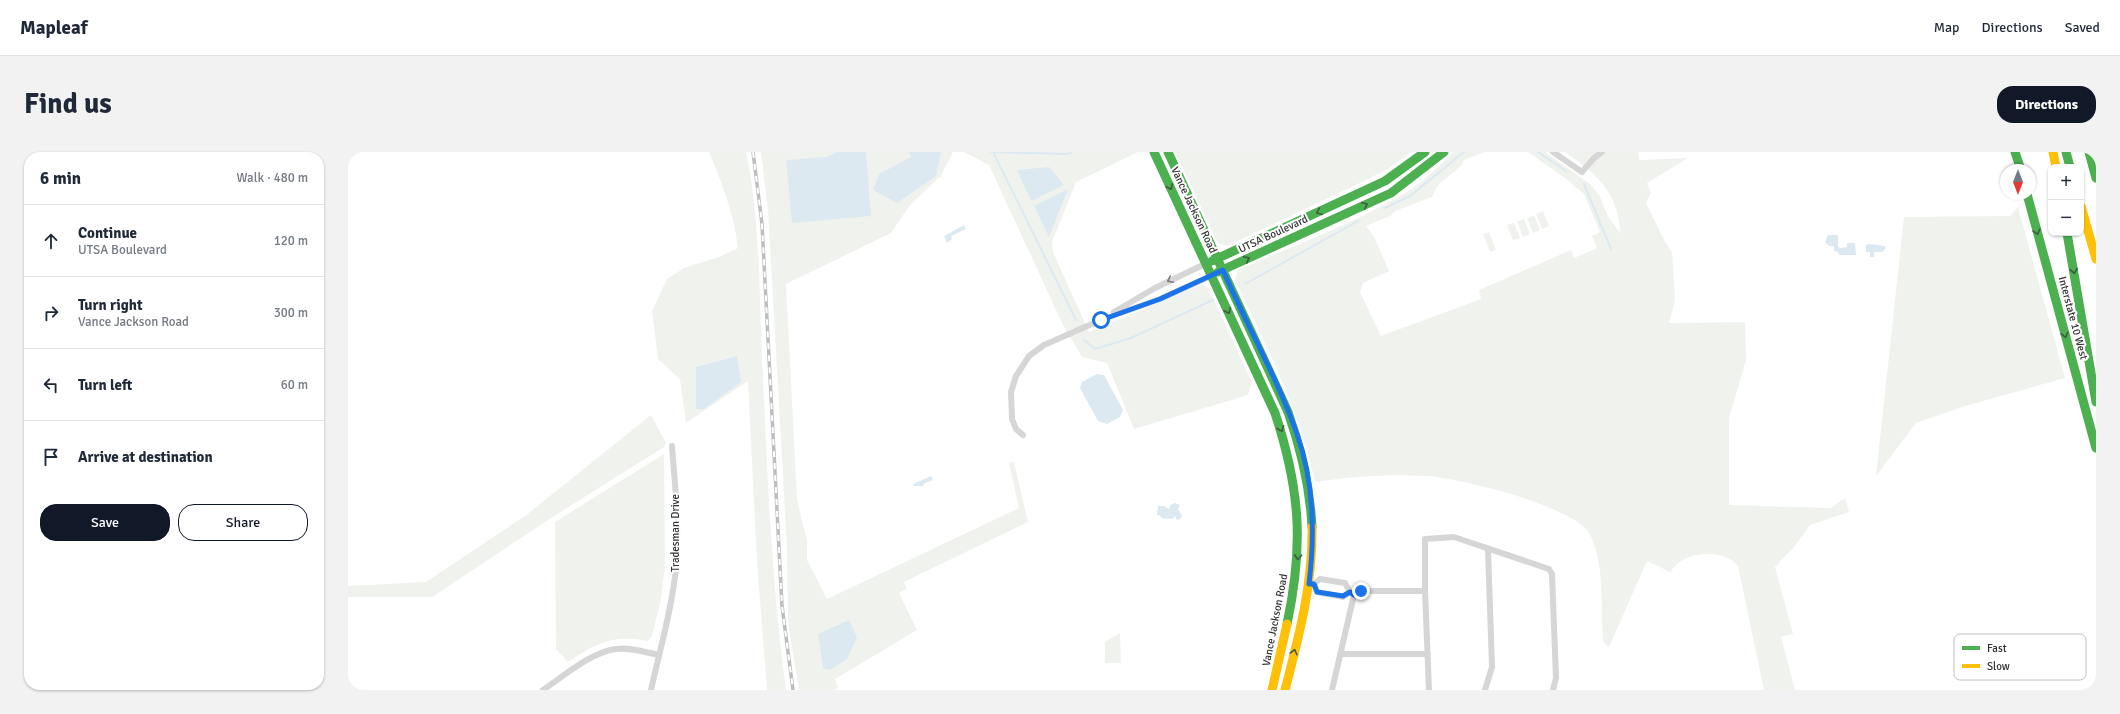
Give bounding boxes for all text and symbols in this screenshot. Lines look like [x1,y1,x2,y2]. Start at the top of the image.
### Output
text: Mapleaf [20,16,88,40]
text: Map [1934,19,1960,36]
text: Directions [1982,19,2043,36]
text: Saved [2065,19,2100,36]
button: Directions [1997,86,2096,123]
text: Find us [24,87,112,121]
north arrow [2000,164,2036,200]
map controls [2048,164,2084,236]
button: + [2048,164,2084,200]
street label: Vance Jackson Road [1168,165,1220,255]
text: 6 min [40,168,81,189]
text: Walk · 480 m [237,170,308,186]
one-way arrow [1165,183,1173,191]
button: − [2048,200,2084,236]
one-way arrow [1360,202,1368,210]
one-way arrow [1315,207,1323,215]
street label: UTSA Boulevard [1236,212,1310,256]
text: Continue [78,224,137,242]
one-way arrow [2032,228,2041,235]
icon: ahead [40,230,62,252]
text: 120 m [274,233,308,249]
text: UTSA Boulevard [78,242,167,258]
one-way arrow [1242,256,1250,264]
one-way arrow [2069,268,2078,275]
street label: Interstate 10 West [2056,275,2090,361]
one-way arrow [1167,276,1174,283]
text: Turn right [78,296,143,314]
icon: right [40,302,62,324]
text: 300 m [274,305,308,321]
one-way arrow [1223,307,1231,314]
route start [1092,311,1110,329]
text: Vance Jackson Road [78,314,189,330]
one-way arrow [2061,332,2069,339]
icon: left [40,374,62,396]
text: Turn left [78,376,132,394]
text: 60 m [281,377,308,393]
one-way arrow [1277,426,1285,433]
icon: arrive [40,446,62,468]
text: Arrive at destination [78,448,213,466]
street label: Tradesman Drive [669,494,682,572]
button: Save [40,504,170,541]
button: Share [178,504,308,541]
one-way arrow [1294,554,1302,560]
street label: Vance Jackson Road [1260,573,1290,667]
route end [1352,582,1370,600]
legend [1954,634,2086,680]
text: Fast [1987,642,2007,655]
one-way arrow [1290,649,1298,655]
text: Slow [1987,660,2010,673]

